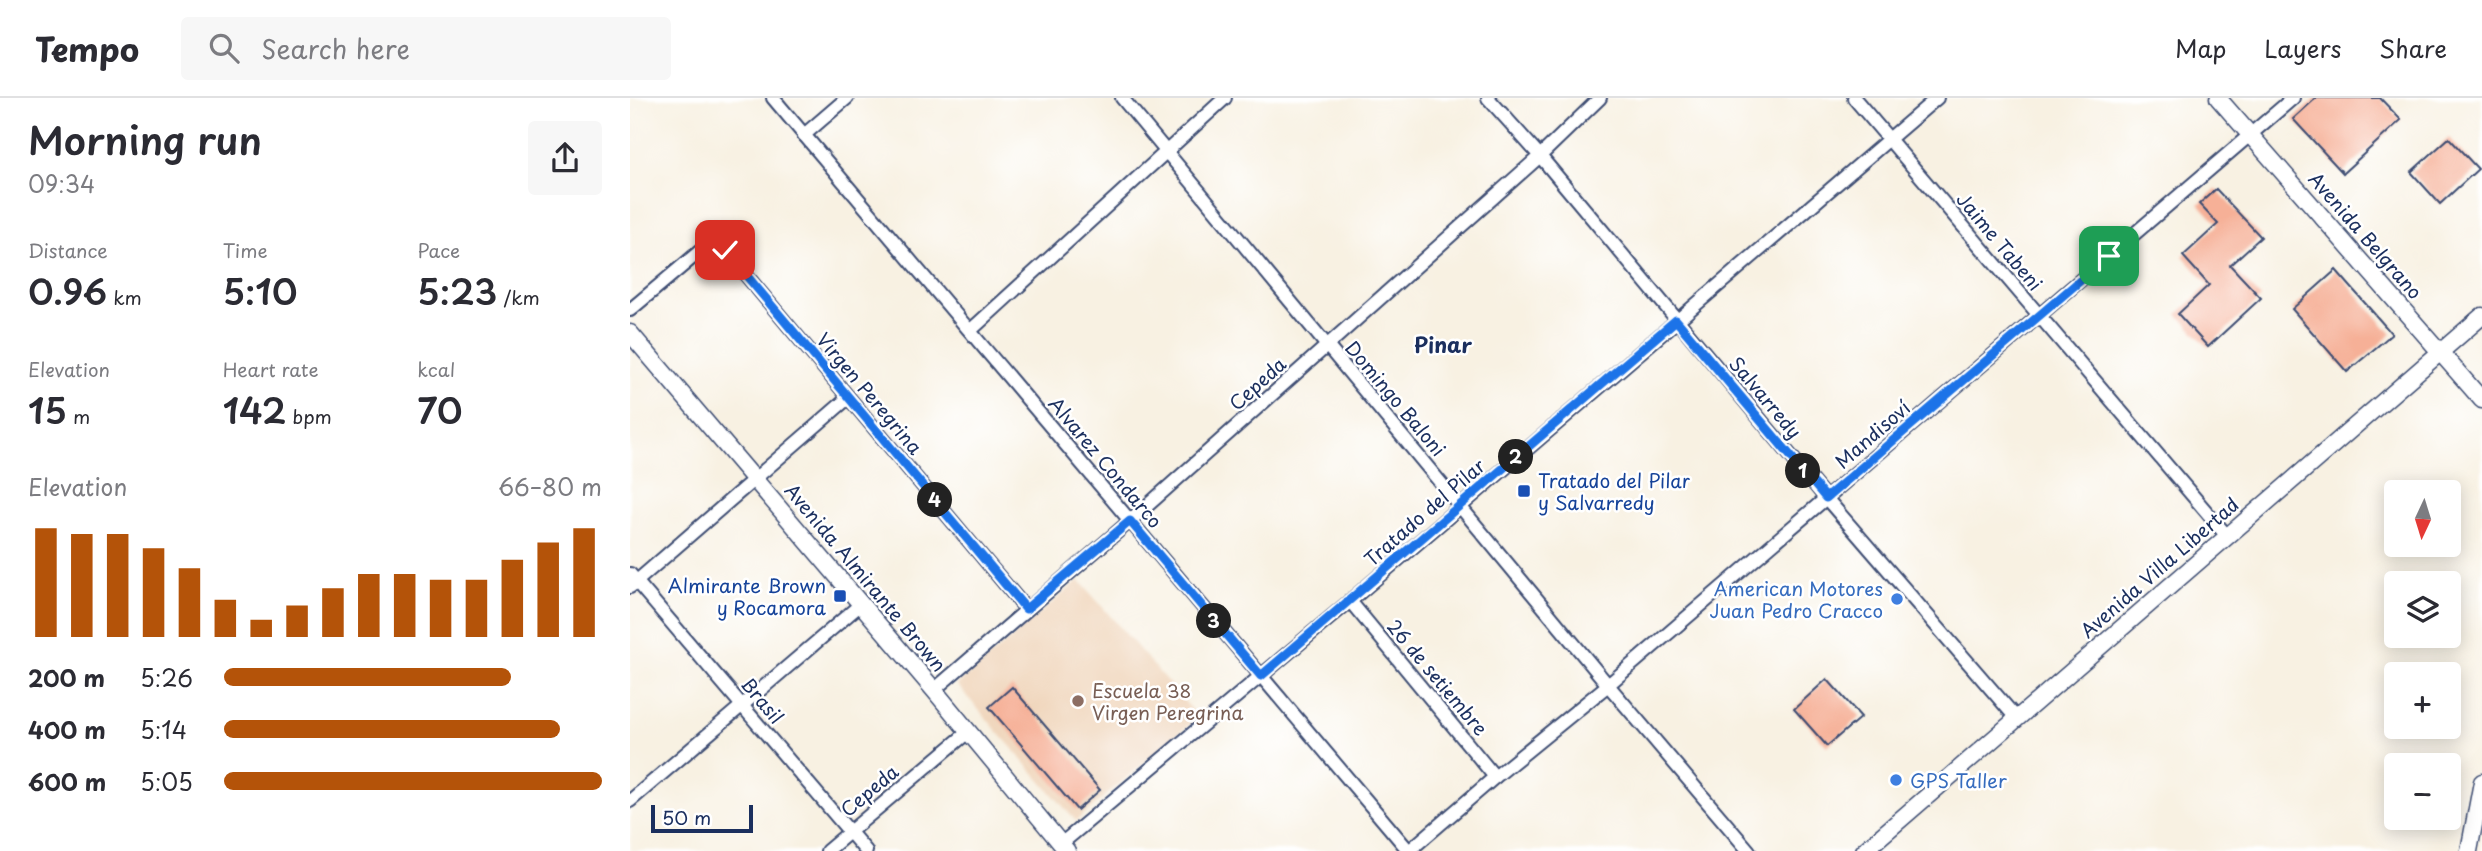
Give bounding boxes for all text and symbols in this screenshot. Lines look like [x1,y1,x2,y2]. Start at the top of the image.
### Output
search box [181,17,671,80]
text: Tempo [35,23,139,73]
icon: search [205,29,243,67]
text: Search here [261,29,410,68]
text: Map [2175,30,2226,66]
text: Layers [2264,30,2341,66]
text: Share [2379,30,2447,66]
text: Morning run [28,111,262,168]
button: share [528,121,602,195]
street label: Avenida Belgrano [2303,165,2429,305]
text: 09:34 [28,166,95,201]
street label: Jaime Tabeni [1950,186,2050,296]
pin [695,220,755,280]
pin [2079,226,2139,286]
icon: check [706,231,744,269]
text: Distance [28,236,108,264]
text: Time [223,236,268,264]
text: Pace [417,236,460,264]
icon: arrive [2090,237,2128,275]
text: 0.96 [28,264,107,317]
text: 5:10 [223,264,298,317]
text: 5:23 [417,264,497,317]
text: km [107,283,142,311]
text: /km [497,283,540,311]
street label: Virgen Peregrina [811,326,929,460]
district label: Pinar [1414,328,1472,360]
street label: Domingo Baloni [1339,334,1453,462]
street label: Cepeda [1222,350,1292,416]
street label: Salvarredy [1723,350,1809,444]
text: Elevation [28,355,110,383]
text: Heart rate [223,355,319,383]
text: kcal [417,355,455,383]
text: 15 [28,383,67,436]
text: 142 [223,383,286,436]
text: 70 [417,383,463,436]
street label: Alvarez Condarco [1043,390,1169,534]
street label: Mandisoví [1828,393,1916,475]
text: m [67,402,90,430]
text: bpm [286,402,332,430]
pin: 2 [1498,440,1533,474]
text: 2 [1509,442,1522,470]
street label: Tratado del Pilar [1358,451,1491,572]
pin: 1 [1786,454,1820,488]
text: 1 [1798,456,1807,484]
place label: Tratado del Pilar y Salvarredy [1538,466,1691,516]
text: Elevation [28,469,127,504]
text: 66–80 m [498,469,602,504]
street label: Avenida Almirante Brown [779,477,953,677]
north arrow [2384,480,2460,556]
map controls [2384,480,2461,830]
pin: 4 [918,482,952,518]
marker: Tratado del Pilar y Salvarredy [1516,483,1532,499]
text: 4 [928,485,941,513]
street label: Avenida Villa Libertad [2074,490,2244,644]
place label: Almirante Brown y Rocamora [668,571,826,621]
button: layers [2384,571,2461,648]
place label: American Motores Juan Pedro Cracco [1709,574,1883,624]
marker: Almirante Brown y Rocamora [832,588,848,604]
marker: American Motores Juan Pedro Cracco [1889,591,1905,607]
pin: 3 [1196,603,1232,638]
text: 3 [1207,606,1220,634]
street label: 26 de setiembre [1381,613,1495,741]
text: 200 m [28,660,105,695]
text: 5:26 [140,660,193,695]
button: + [2384,662,2461,739]
street label: Brasil [735,671,791,729]
place label: Escuela 38 Virgen Peregrina [1092,676,1244,726]
marker: Escuela 38 Virgen Peregrina [1070,693,1086,709]
text: 400 m [28,712,106,747]
text: 5:14 [140,712,187,747]
button: − [2384,753,2461,830]
street label: Cepeda [834,757,904,823]
text: 600 m [28,764,106,799]
text: 5:05 [140,764,193,799]
place label: GPS Taller [1910,766,2007,794]
marker: GPS Taller [1888,772,1904,788]
scale bar [651,802,752,834]
text: 50 m [662,803,711,831]

